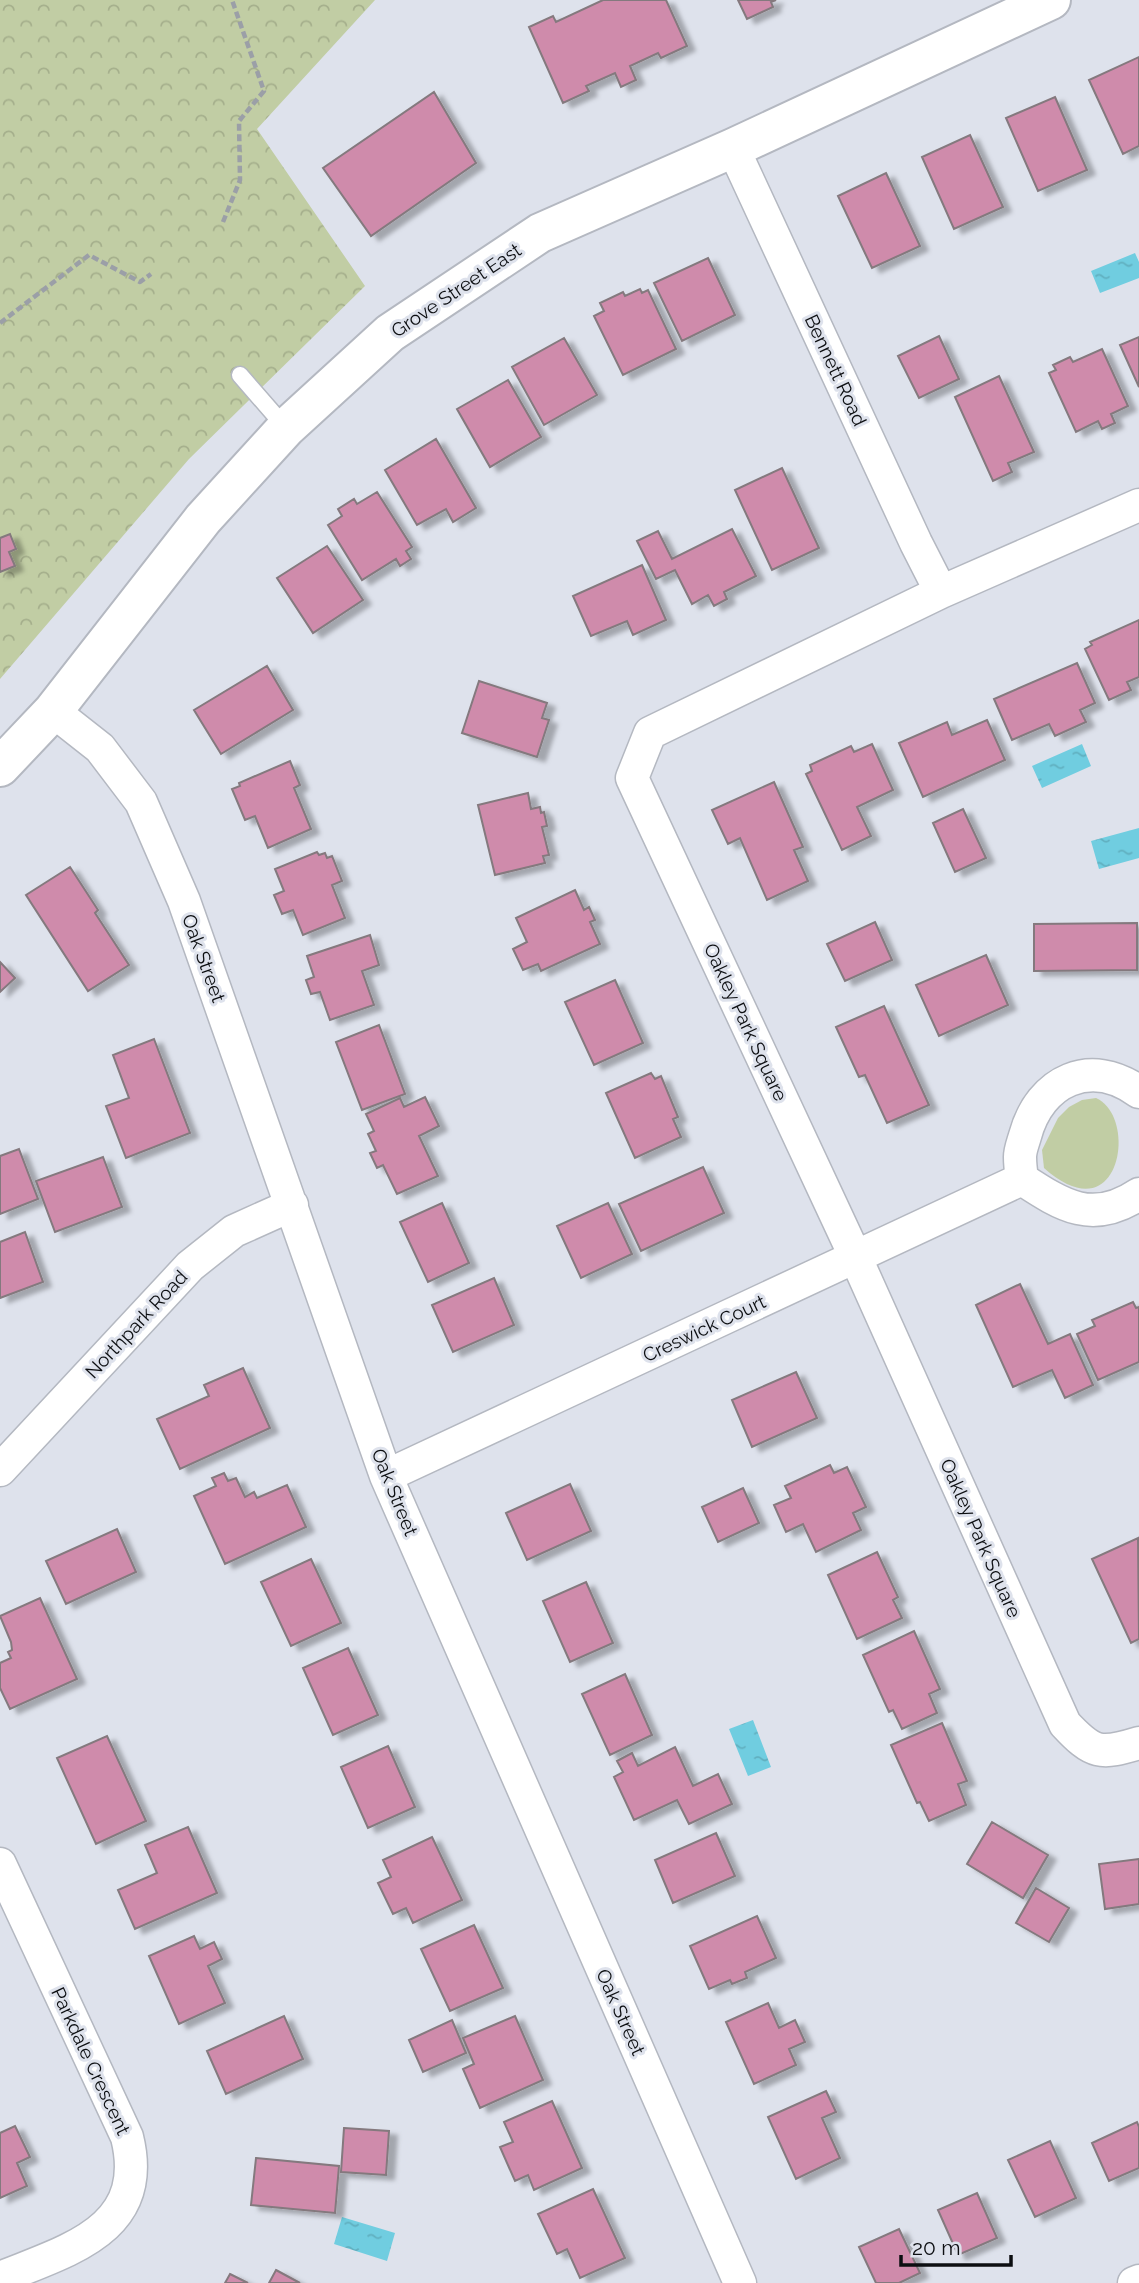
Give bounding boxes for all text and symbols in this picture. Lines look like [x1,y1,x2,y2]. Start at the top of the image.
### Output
street label: Grove Street East [387,238,526,342]
street label: Bennett Road [801,311,871,429]
street label: Oak Street [178,911,230,1006]
street label: Oakley Park Square [700,940,792,1104]
street label: Northpark Road [80,1266,192,1382]
street label: Creswick Court [639,1290,770,1366]
street label: Oak Street [368,1445,423,1539]
street label: Oakley Park Square [936,1455,1026,1621]
street label: Oak Street [592,1965,650,2059]
street label: Parkdale Crescent [47,1984,135,2139]
scale bar [901,2224,1011,2268]
text: 20 m [912,2235,960,2260]

